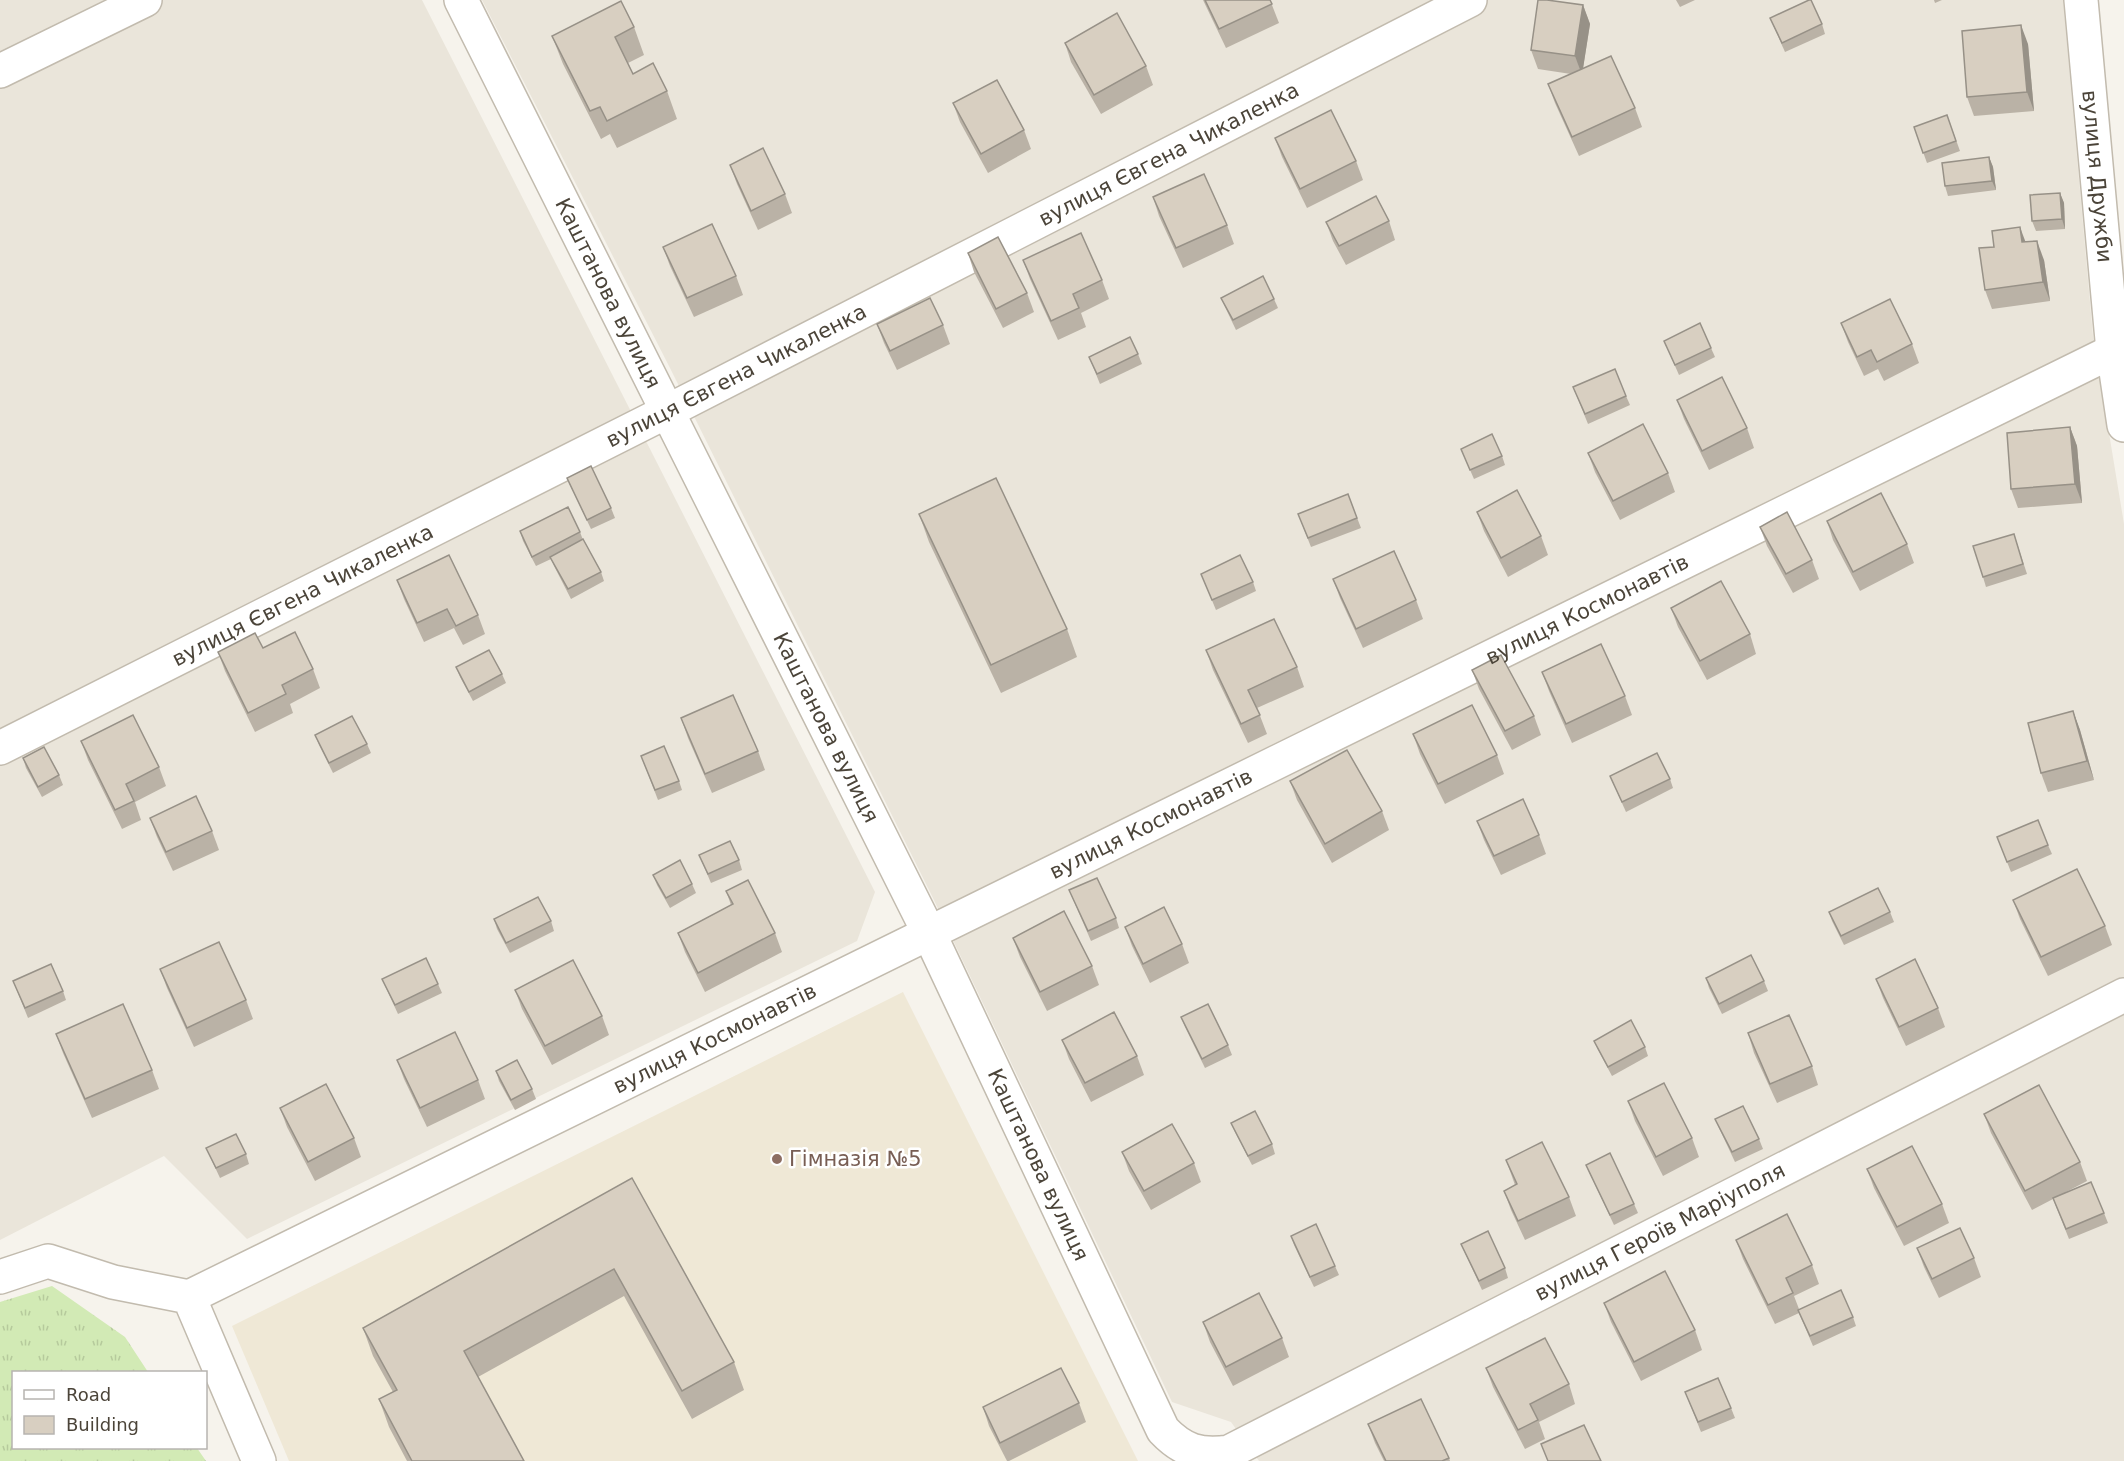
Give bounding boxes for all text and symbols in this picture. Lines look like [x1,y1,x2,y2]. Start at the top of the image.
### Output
street label: вулиця Євгена Чикаленка [1035,78,1303,231]
street label: вулиця Дружби [2077,89,2117,264]
street label: Каштанова вулиця [550,194,666,392]
street label: вулиця Євгена Чикаленка [602,299,870,452]
street label: вулиця Євгена Чикаленка [168,519,437,671]
street label: вулиця Космонавтів [1482,550,1693,670]
street label: Каштанова вулиця [768,629,884,827]
street label: вулиця Космонавтів [1046,764,1256,884]
street label: вулиця Космонавтів [609,978,820,1098]
street label: Каштанова вулиця [983,1065,1094,1265]
place label: Гімназія №5 [789,1147,922,1171]
marker: Гімназія №5 [770,1152,784,1166]
street label: вулиця Героїв Маріуполя [1531,1158,1789,1306]
legend [12,1371,207,1449]
text: Road [66,1384,111,1405]
text: Building [66,1414,139,1435]

